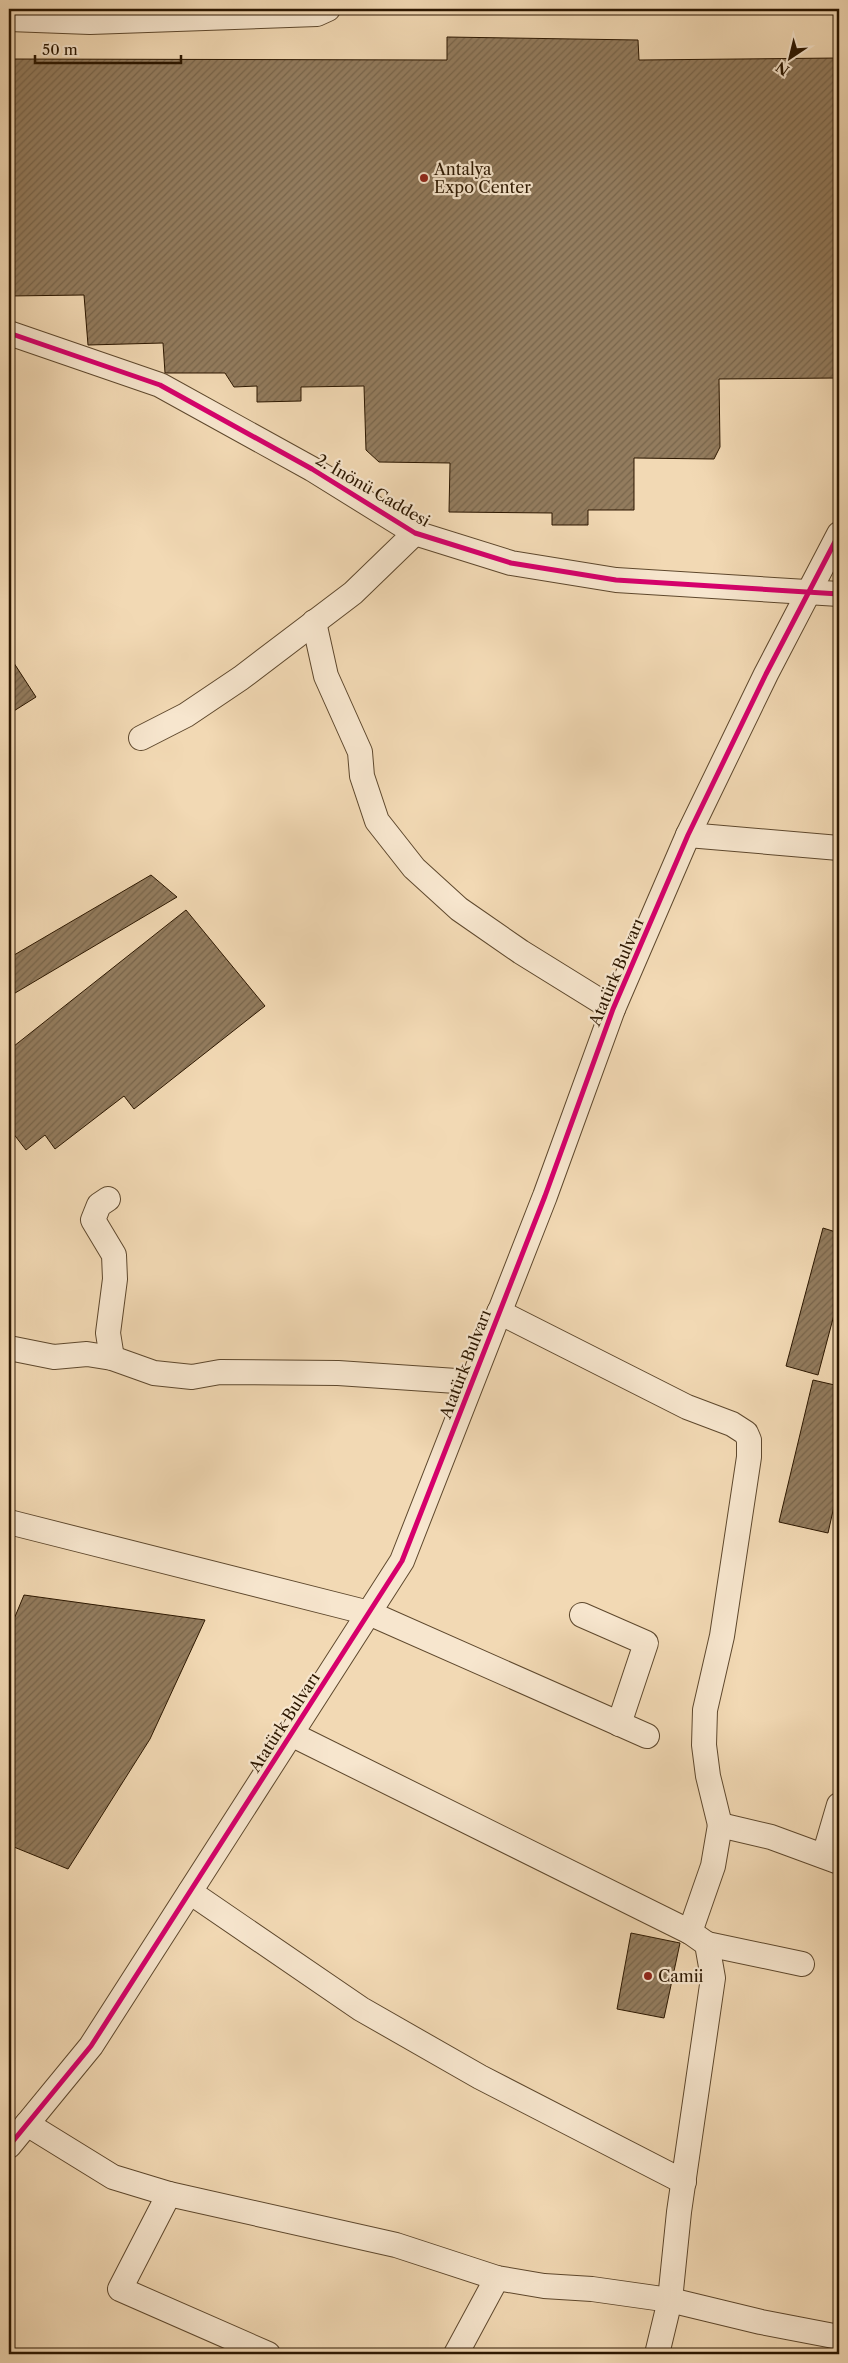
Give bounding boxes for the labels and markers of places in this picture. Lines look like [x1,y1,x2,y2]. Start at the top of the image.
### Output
place label: Antalya Expo Center [433,159,531,197]
marker: Antalya Expo Center [418,172,430,184]
place label: Camii [658,1966,704,1986]
marker: Camii [642,1970,654,1982]

